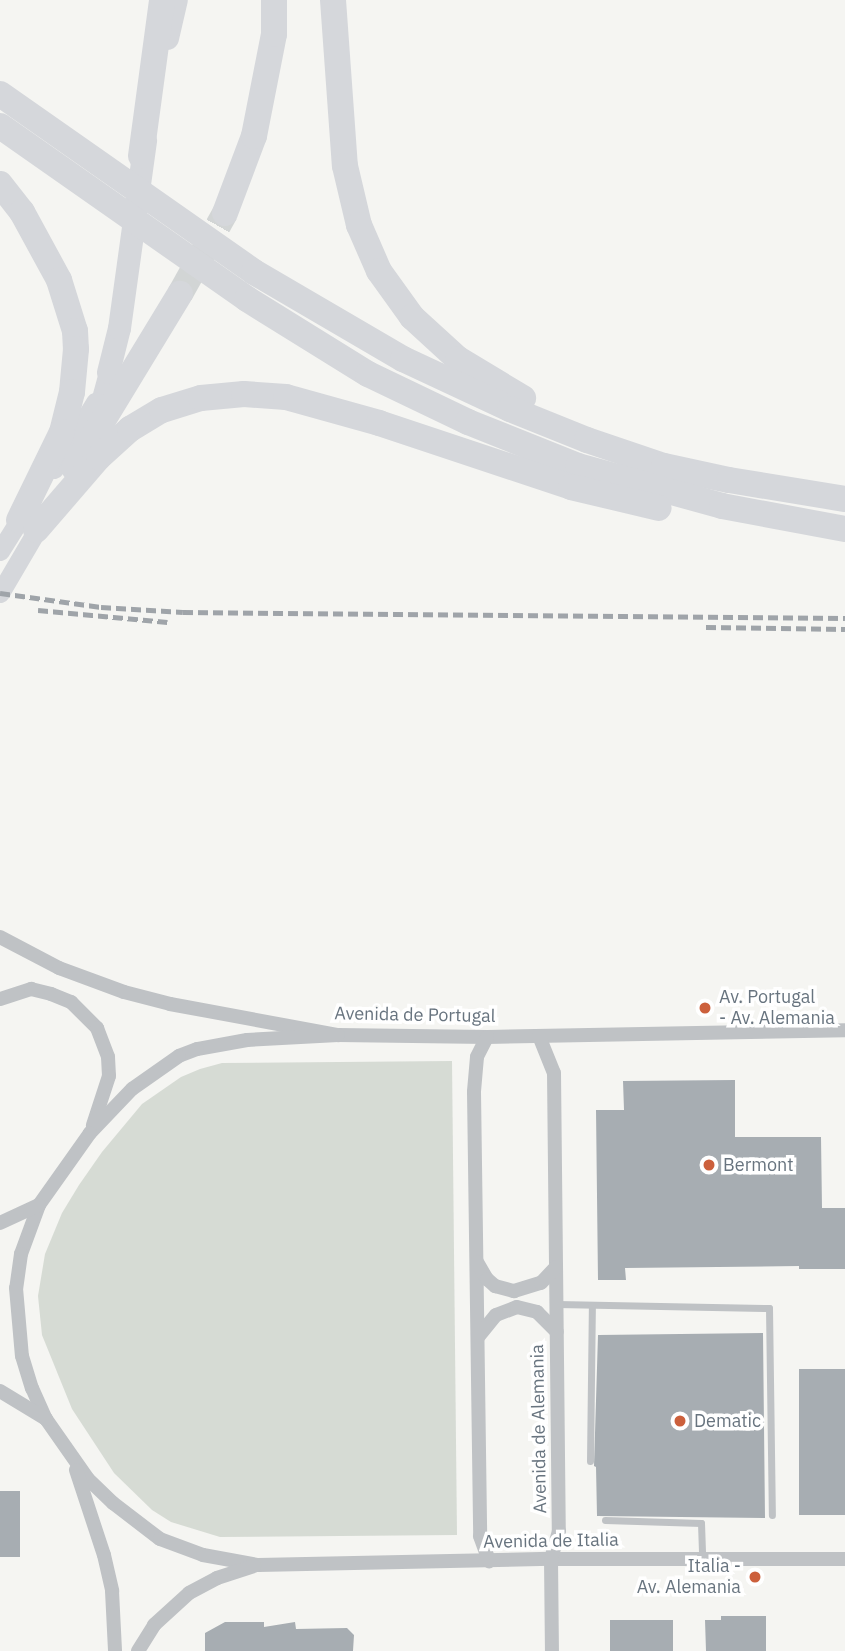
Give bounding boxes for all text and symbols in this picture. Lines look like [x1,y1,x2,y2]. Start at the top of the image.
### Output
place label: Av. Portugal - Av. Alemania [719,987,835,1030]
marker: Av. Portugal - Av. Alemania [697,1000,713,1016]
street label: Avenida de Portugal [334,1003,496,1027]
place label: Bermont [723,1154,794,1176]
marker: Bermont [701,1157,717,1173]
street label: Avenida de Alemania [527,1344,551,1514]
place label: Dematic [694,1410,761,1432]
marker: Dematic [672,1413,688,1429]
street label: Avenida de Italia [483,1529,619,1553]
place label: Italia - Av. Alemania [637,1556,741,1598]
marker: Italia - Av. Alemania [747,1569,763,1585]

